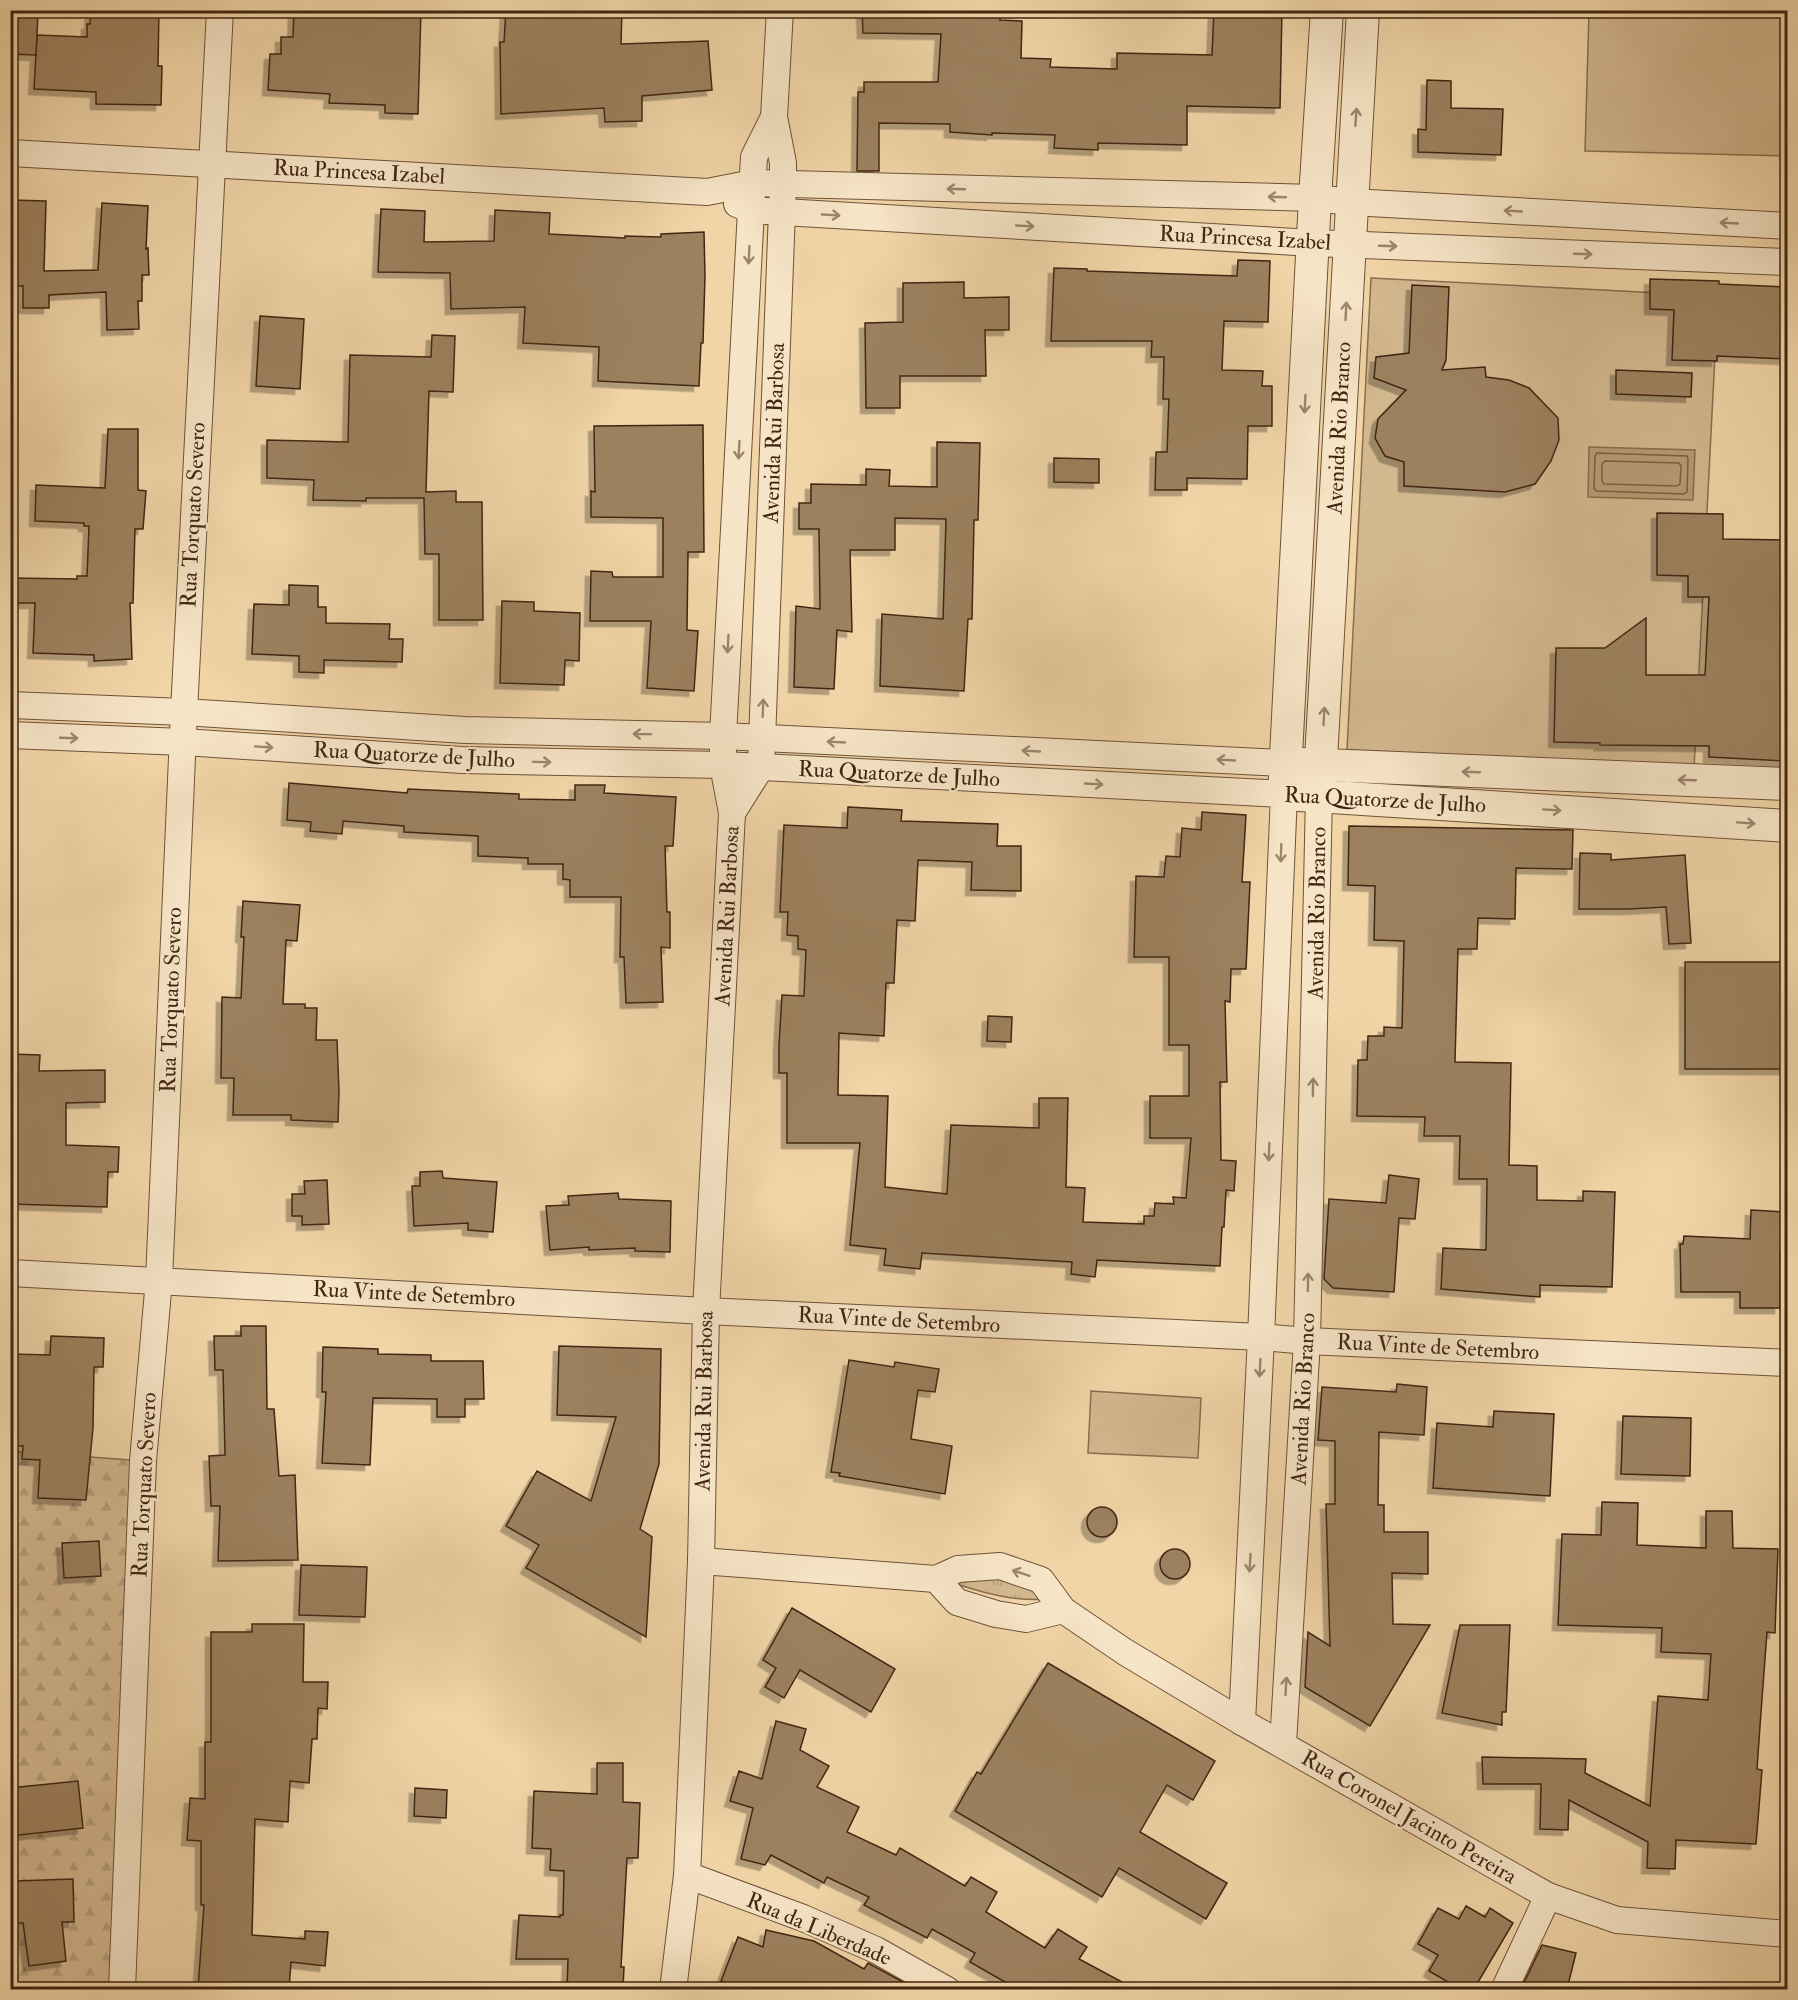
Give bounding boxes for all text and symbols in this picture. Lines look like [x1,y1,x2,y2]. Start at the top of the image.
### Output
one-way arrow [1351,107,1362,127]
street label: Rua Princesa Izabel [272,154,446,191]
one-way arrow [947,183,967,194]
one-way arrow [1267,191,1287,203]
one-way arrow [1504,205,1524,216]
one-way arrow [820,210,840,221]
one-way arrow [1720,217,1740,228]
street label: Rua Princesa Izabel [1158,220,1332,257]
one-way arrow [1015,221,1035,232]
one-way arrow [1377,240,1397,251]
one-way arrow [743,244,754,264]
one-way arrow [1572,248,1592,259]
one-way arrow [1340,302,1351,322]
street label: Avenida Rui Barbosa [757,341,791,525]
street label: Avenida Rio Branco [1320,341,1357,516]
one-way arrow [1299,394,1310,414]
street label: Rua Torquato Severo [174,422,212,608]
one-way arrow [733,439,744,459]
one-way arrow [723,634,734,654]
one-way arrow [757,699,768,719]
one-way arrow [1319,706,1330,726]
one-way arrow [632,728,652,739]
one-way arrow [58,732,78,743]
street label: Rua Quatorze de Julho [312,736,516,774]
one-way arrow [827,736,847,747]
one-way arrow [253,742,273,753]
one-way arrow [1022,745,1042,756]
one-way arrow [1216,754,1236,765]
street label: Rua Quatorze de Julho [797,755,1001,793]
one-way arrow [532,756,552,767]
one-way arrow [1462,766,1482,777]
one-way arrow [1678,775,1698,786]
one-way arrow [1083,779,1103,790]
street label: Rua Quatorze de Julho [1283,781,1487,819]
one-way arrow [1541,805,1561,816]
one-way arrow [1736,818,1756,829]
street label: Avenida Rui Barbosa [708,824,746,1008]
street label: Avenida Rio Branco [1301,827,1333,1000]
one-way arrow [1276,842,1287,862]
street label: Rua Torquato Severo [154,907,188,1093]
one-way arrow [1307,1077,1318,1097]
one-way arrow [1263,1142,1275,1162]
one-way arrow [1302,1272,1314,1292]
street label: Rua Vinte de Setembro [312,1275,516,1313]
street label: Rua Vinte de Setembro [797,1301,1001,1339]
street label: Avenida Rui Barbosa [688,1310,720,1493]
street label: Avenida Rio Branco [1284,1312,1321,1487]
street label: Rua Vinte de Setembro [1336,1328,1540,1366]
one-way arrow [1254,1358,1265,1378]
street label: Rua Torquato Severo [125,1392,163,1578]
one-way arrow [1244,1552,1255,1572]
one-way arrow [1012,1567,1031,1578]
one-way arrow [1281,1677,1292,1697]
street label: Rua Coronel Jacinto Pereira [1296,1744,1523,1891]
street label: Rua da Liberdade [742,1886,896,1972]

